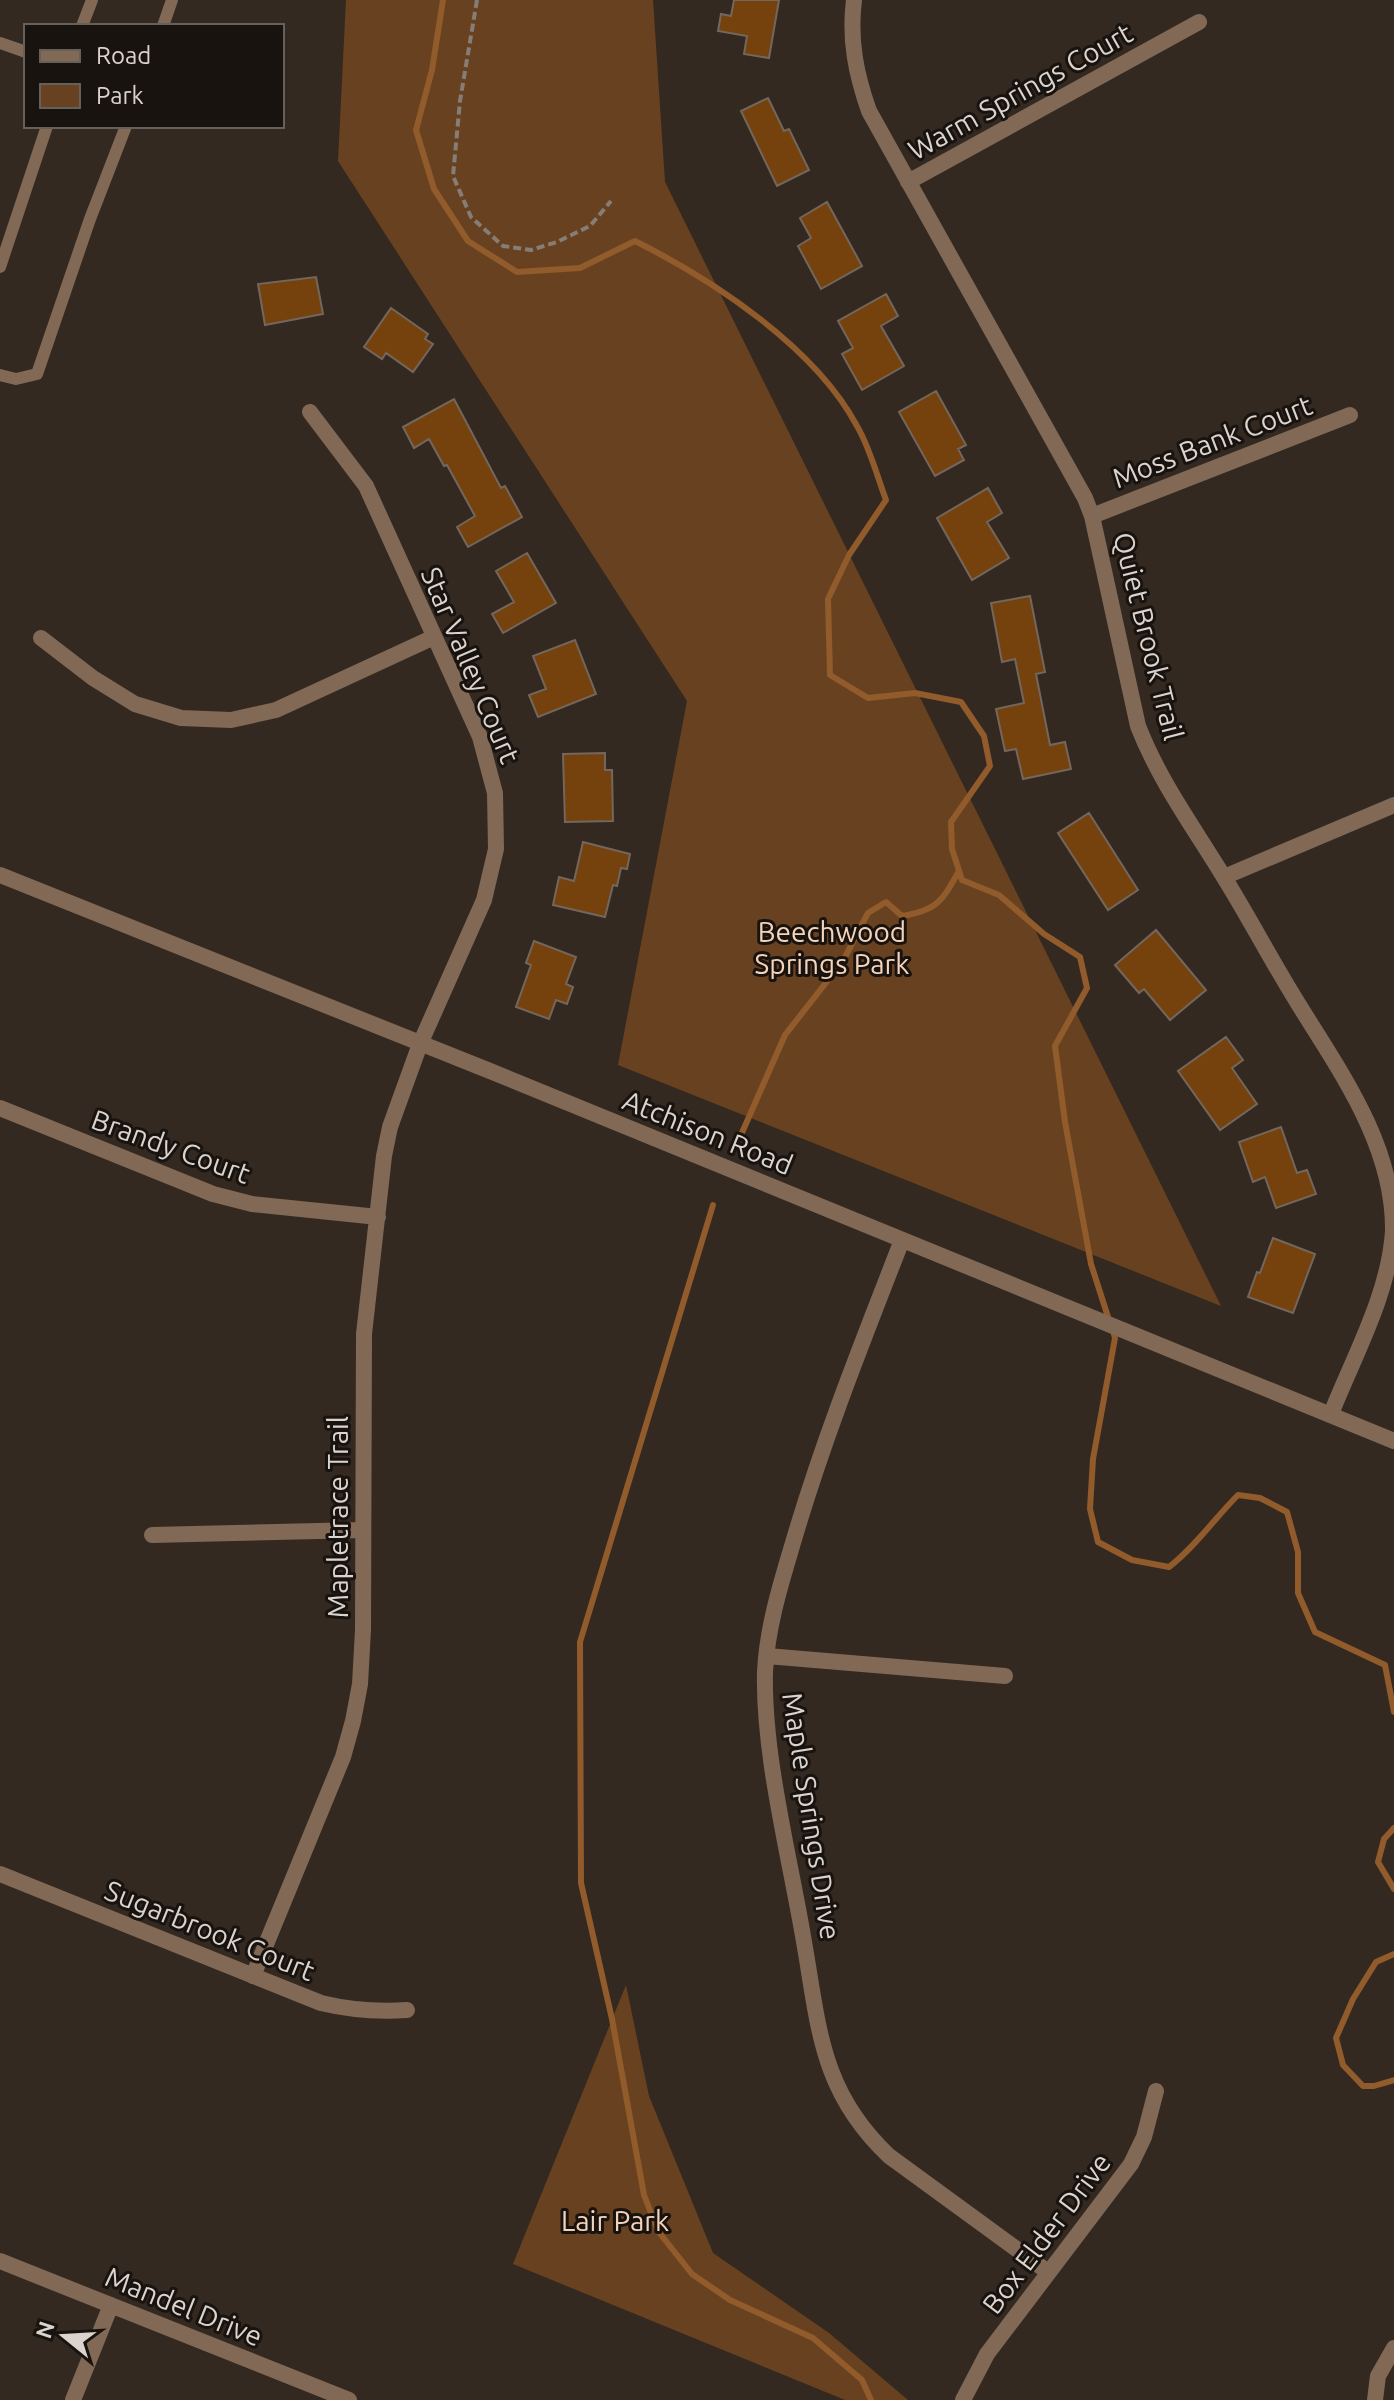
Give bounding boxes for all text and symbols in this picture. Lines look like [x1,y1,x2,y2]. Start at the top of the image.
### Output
street label: Warm Springs Court [903,17,1137,165]
legend [24,24,284,128]
text: Road [96,42,151,69]
text: Park [96,82,144,109]
street label: Moss Bank Court [1108,389,1316,493]
street label: Quiet Brook Trail [1108,529,1190,743]
street label: Star Valley Court [416,562,526,768]
park label: Beechwood Springs Park [755,916,909,979]
street label: Atchison Road [619,1084,797,1180]
street label: Brandy Court [88,1103,254,1189]
street label: Mapletrace Trail [322,1416,353,1618]
street label: Maple Springs Drive [777,1690,847,1942]
street label: Sugarbrook Court [101,1874,319,1986]
street label: Box Elder Drive [976,2147,1116,2319]
park label: Lair Park [561,2205,669,2236]
street label: Mandel Drive [101,2260,267,2352]
north arrow [24,2296,104,2376]
text: N [30,2318,59,2341]

